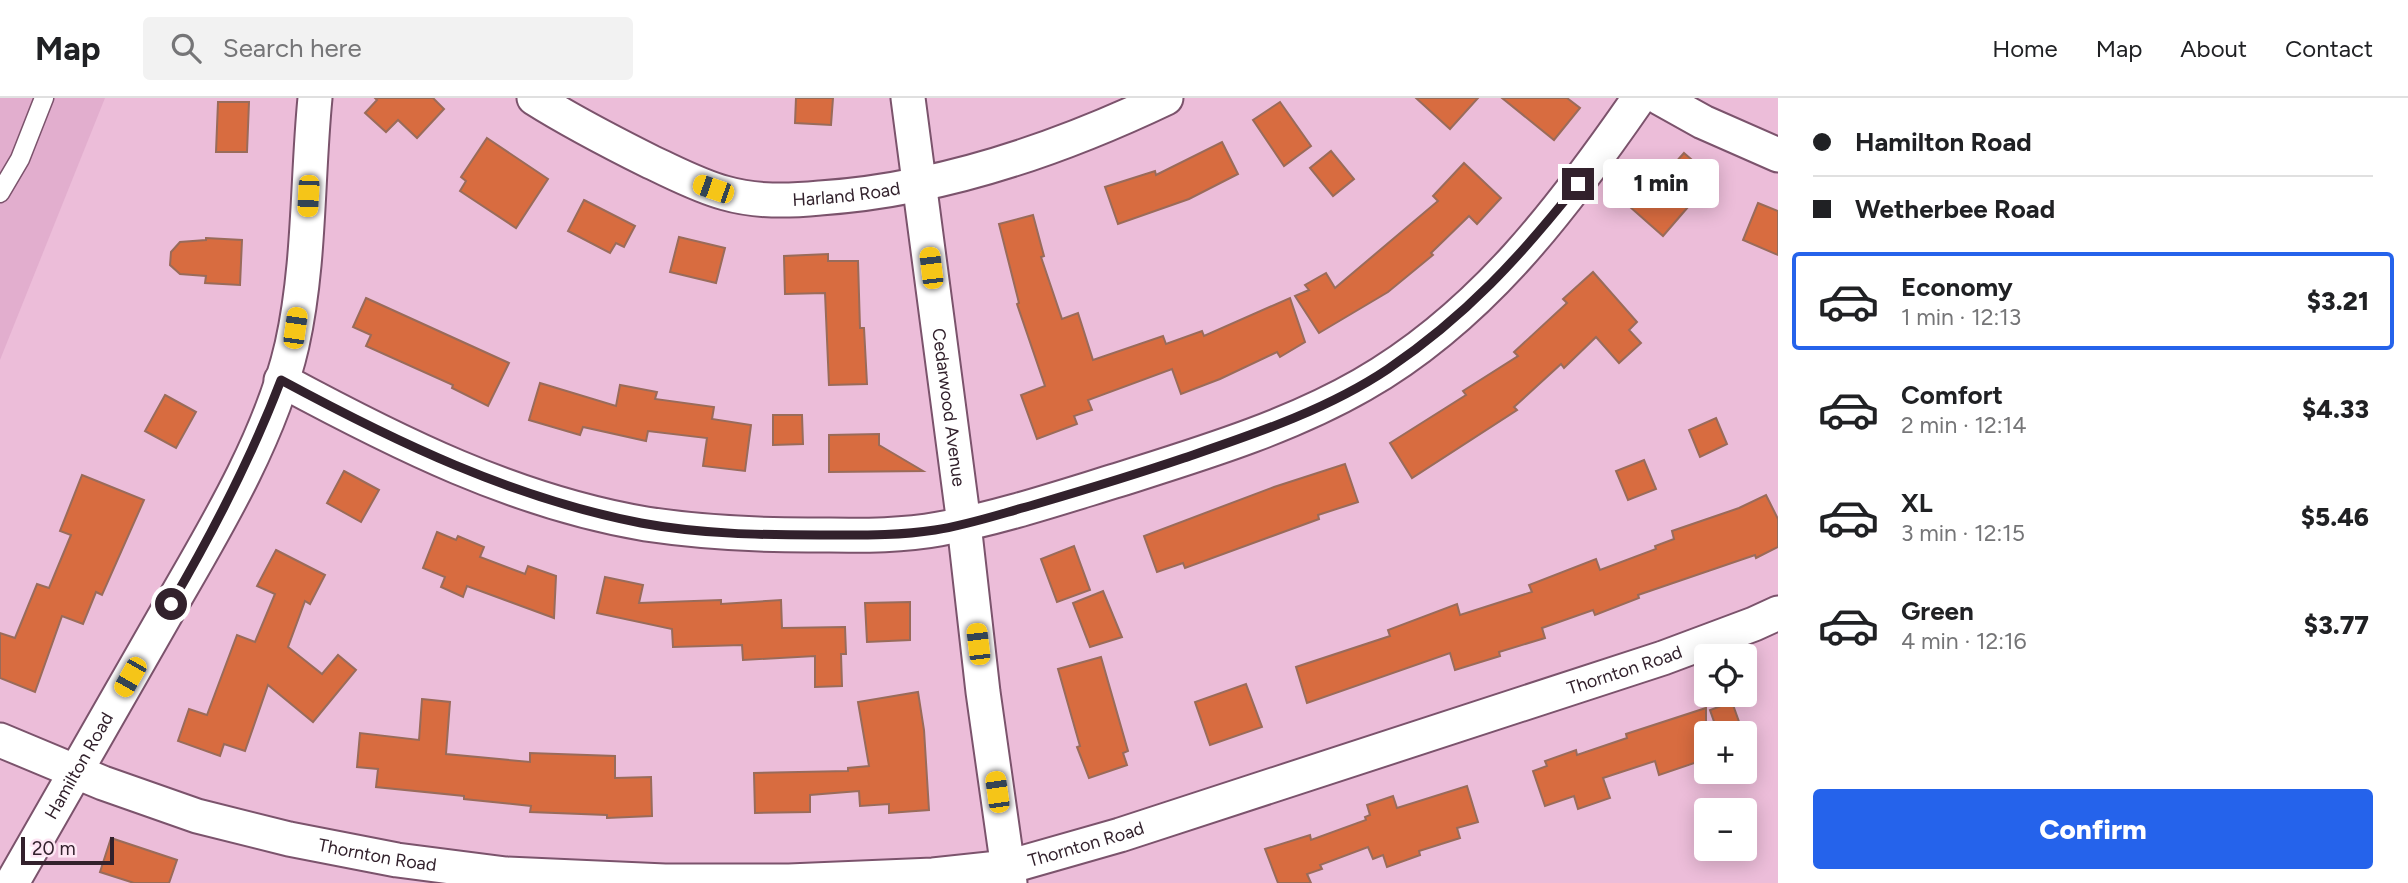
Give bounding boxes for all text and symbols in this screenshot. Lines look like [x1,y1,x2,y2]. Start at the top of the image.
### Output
search box [143,17,633,80]
text: Map [35,29,101,68]
icon: search [167,29,205,67]
text: Search here [223,32,362,64]
text: Home [1992,34,2058,63]
text: Map [2096,34,2142,63]
text: About [2180,34,2247,63]
text: Contact [2285,34,2373,63]
text: Hamilton Road [1855,126,2032,158]
callout: 1 min [1602,160,1718,208]
route end [1562,168,1594,200]
text: 1 min [1634,169,1688,197]
car [690,172,737,206]
car [297,174,320,218]
street label: Harland Road [792,177,902,211]
text: Wetherbee Road [1855,193,2055,225]
car [919,246,944,290]
icon: car [1817,270,1880,333]
text: Economy [1901,271,2013,303]
text: $3.21 [2307,285,2369,317]
text: 1 min · 12:13 [1901,303,2021,331]
car [282,306,309,350]
street label: Cedarwood Avenue [927,327,970,488]
icon: car [1817,378,1880,441]
text: Comfort [1901,379,2003,411]
text: $4.33 [2302,393,2369,425]
text: 2 min · 12:14 [1901,411,2026,439]
icon: car [1817,486,1880,549]
text: XL [1901,487,1933,519]
text: $5.46 [2301,501,2369,533]
text: 3 min · 12:15 [1901,519,2025,547]
route start [155,588,187,620]
icon: car [1817,594,1880,657]
text: Green [1901,595,1974,627]
text: $3.77 [2304,609,2369,641]
car [966,622,991,666]
text: 4 min · 12:16 [1901,627,2027,655]
street label: Thornton Road [1564,641,1685,700]
map controls [1694,644,1757,861]
button: locate [1694,644,1757,707]
car [111,654,150,700]
street label: Hamilton Road [40,708,118,823]
button: + [1694,721,1757,784]
car [984,770,1011,814]
button: Confirm [1813,789,2373,869]
button: − [1694,798,1757,861]
street label: Thornton Road [1026,817,1147,872]
scale bar [21,834,114,866]
street label: Thornton Road [316,834,438,876]
text: 20 m [32,837,76,860]

